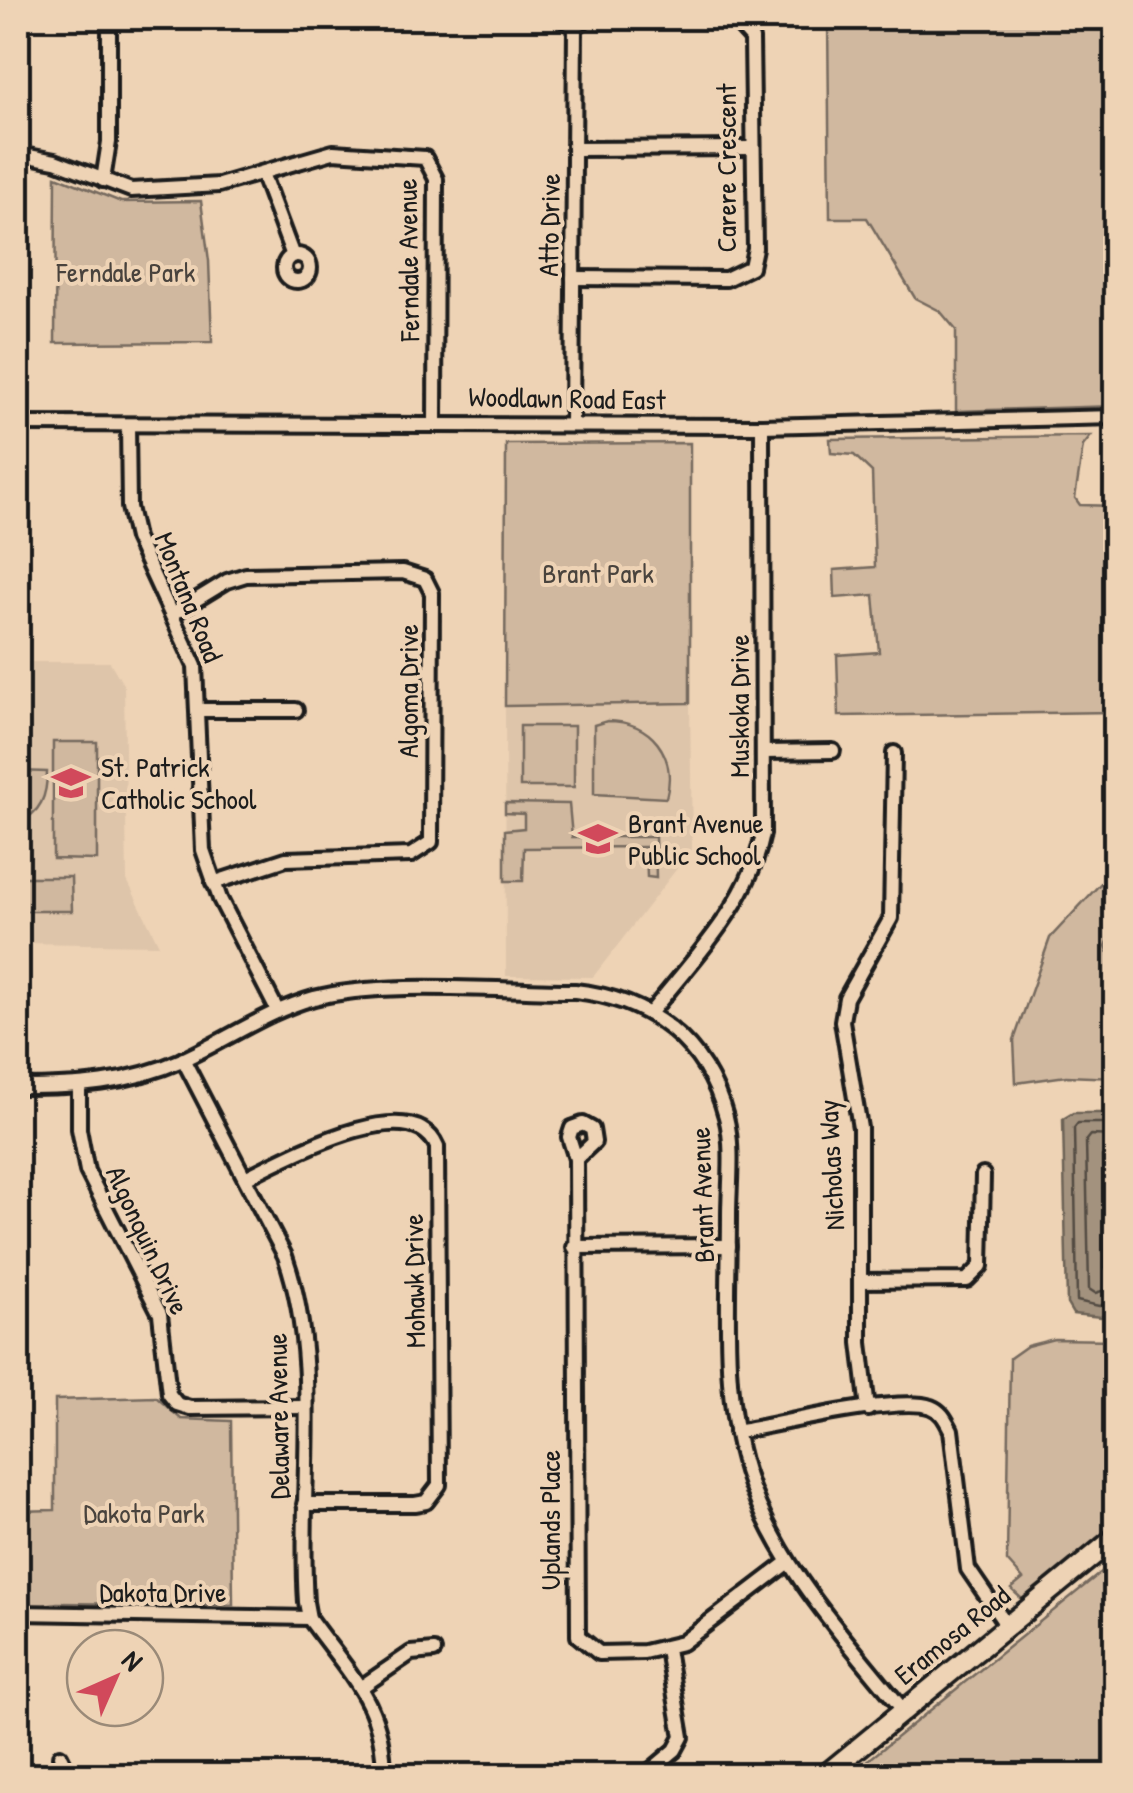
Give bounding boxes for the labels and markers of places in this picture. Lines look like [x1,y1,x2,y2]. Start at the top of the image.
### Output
place label: St. Patrick Catholic School [101,748,257,818]
school or university icon: St. Patrick Catholic School [50,762,92,804]
place label: Brant Avenue Public School [628,804,764,874]
school or university icon: Brant Avenue Public School [577,818,619,860]

